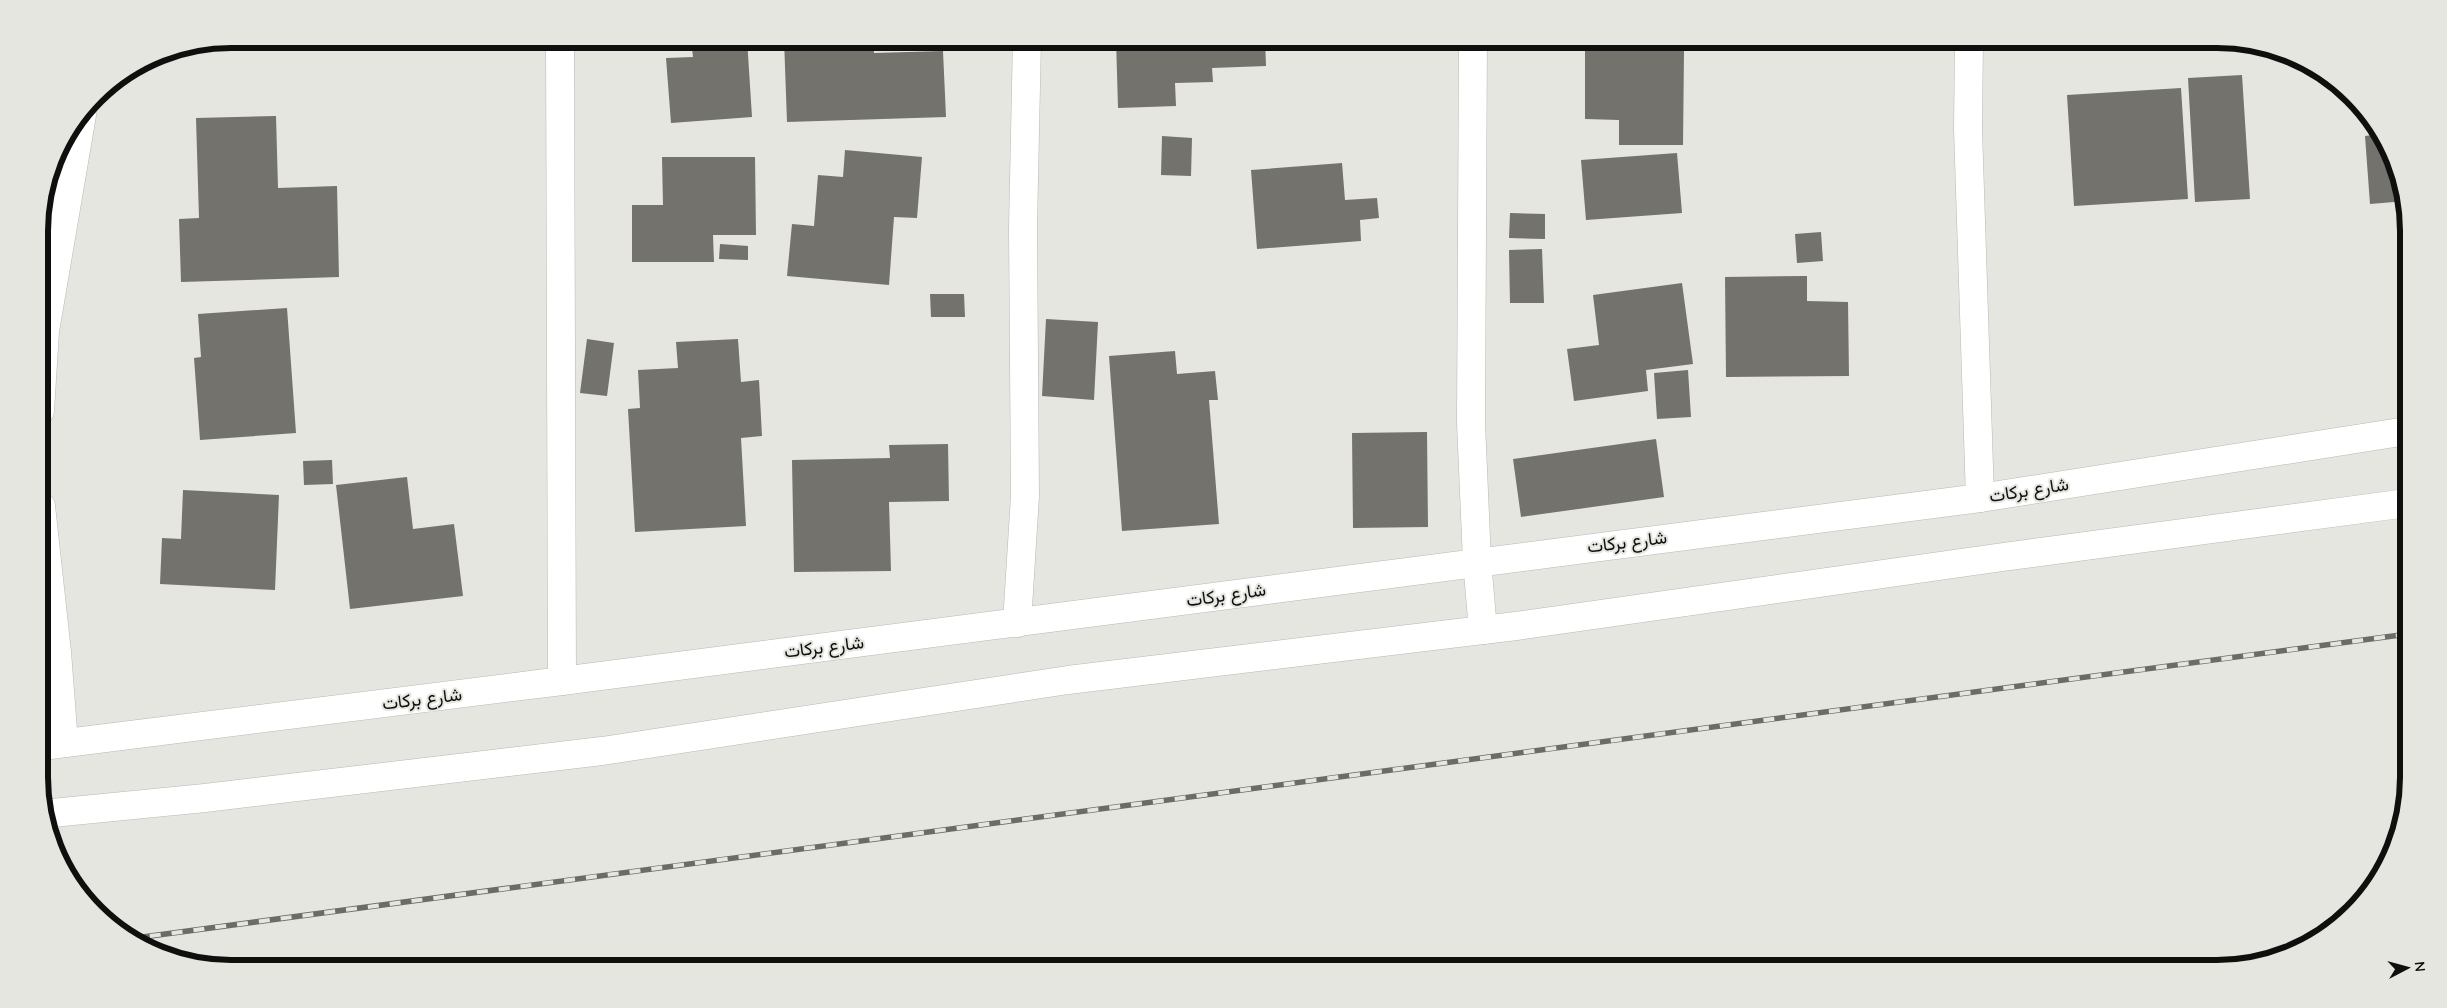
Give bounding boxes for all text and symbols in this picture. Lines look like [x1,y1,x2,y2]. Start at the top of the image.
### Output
street label: شارع بركات [1988,472,2070,508]
street label: شارع بركات [1586,525,1668,559]
street label: شارع بركات [1185,578,1267,612]
street label: شارع بركات [783,630,865,664]
street label: شارع بركات [381,682,463,716]
north arrow [2382,943,2432,993]
text: N [2410,961,2429,973]

